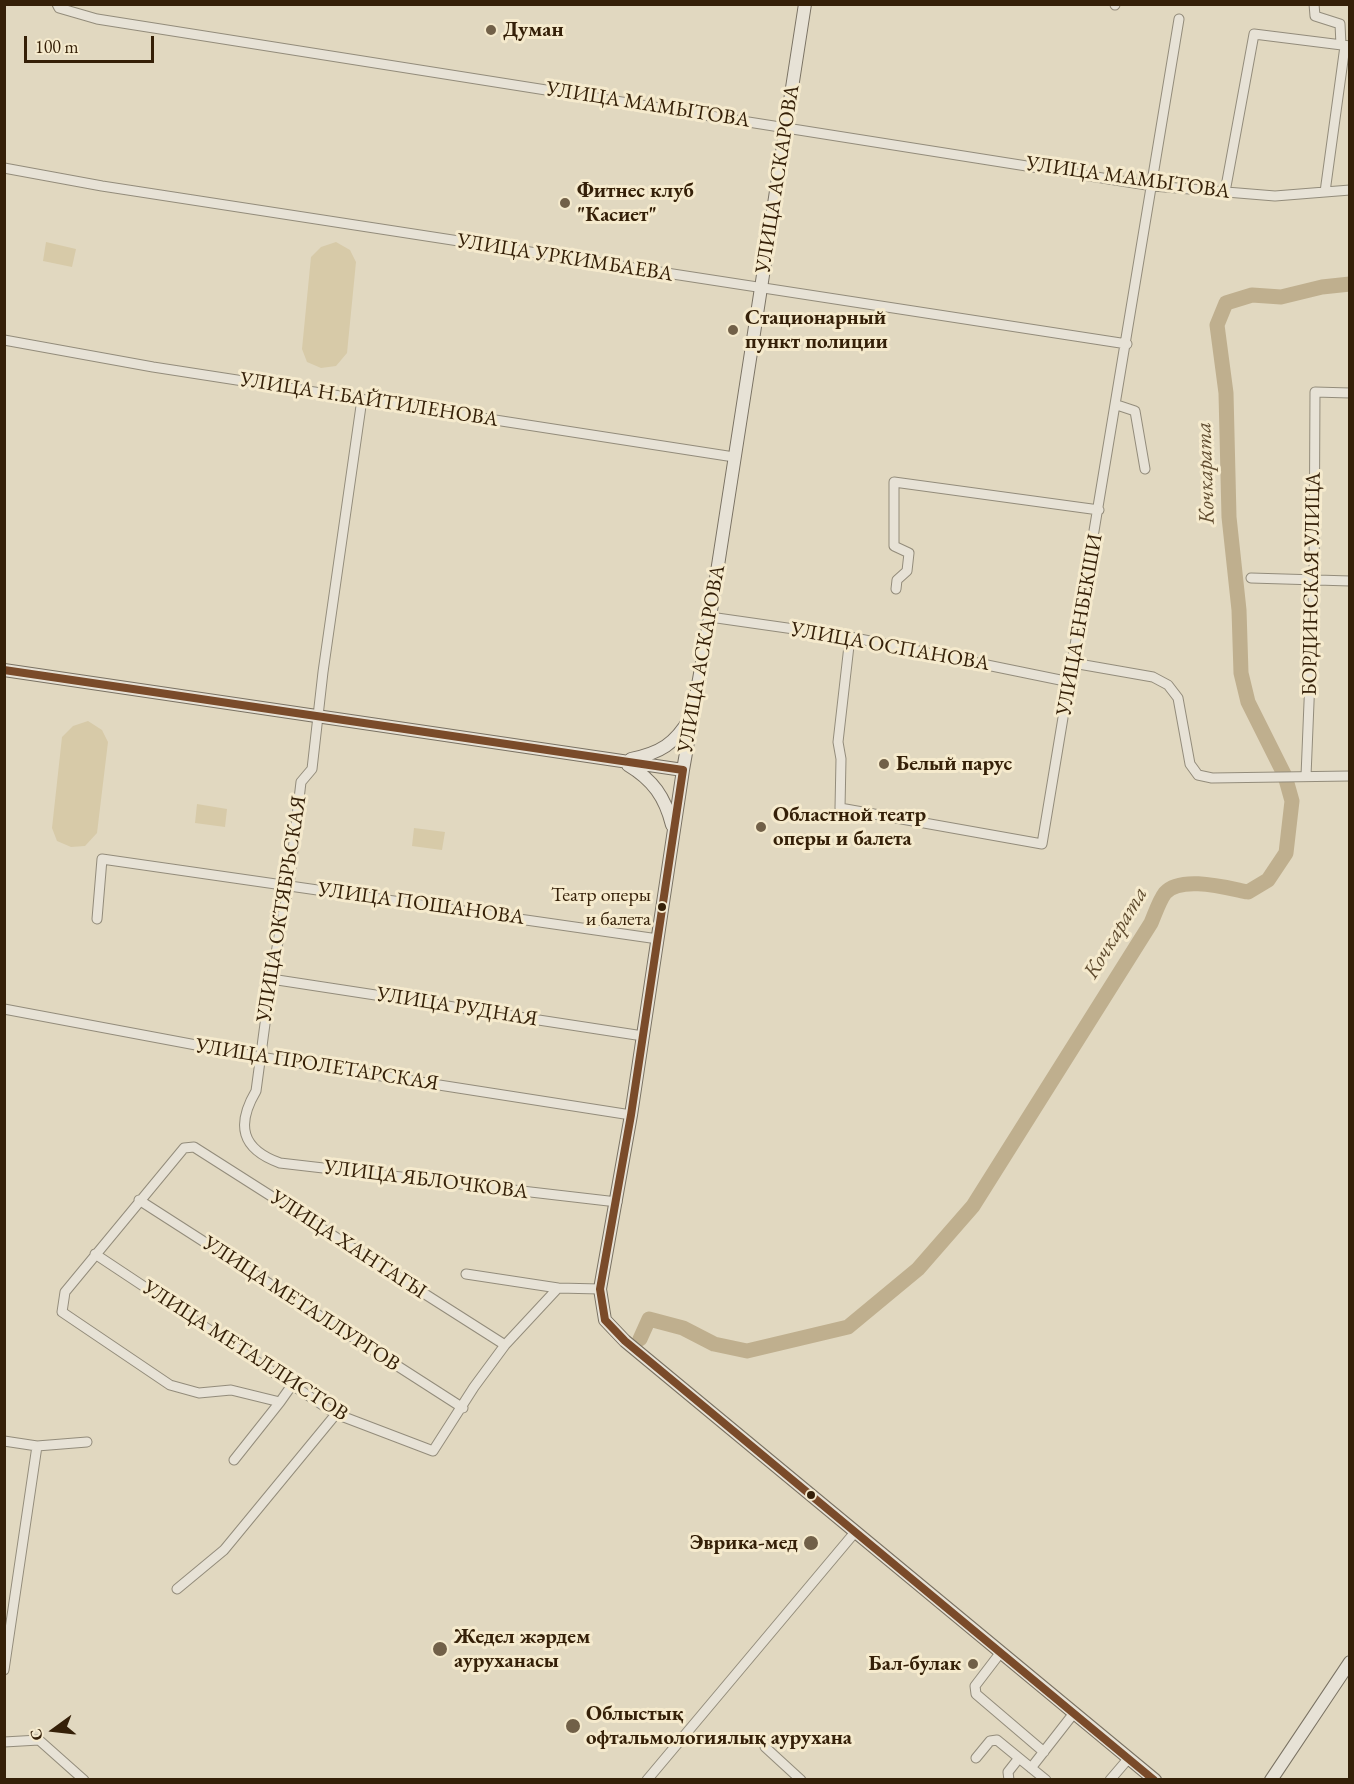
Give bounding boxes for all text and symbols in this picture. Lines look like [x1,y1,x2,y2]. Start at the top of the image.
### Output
place label: Думан [503,17,564,43]
marker: Думан [484,23,498,37]
scale bar [27,24,158,62]
text: 100 m [35,35,79,58]
street label: УЛИЦА МАМЫТОВА [544,76,752,134]
street label: УЛИЦА АСКАРОВА [751,83,805,275]
street label: УЛИЦА МАМЫТОВА [1024,151,1232,205]
place label: Фитнес клуб "Касиет" [577,178,694,228]
marker: Фитнес клуб "Касиет" [558,196,572,210]
street label: УЛИЦА УРКИМБАЕВА [455,228,675,288]
place label: Стационарный пункт полиции [745,305,888,355]
marker: Стационарный пункт полиции [726,323,740,337]
street label: УЛИЦА Н.БАЙТИЛЕНОВА [238,367,500,433]
water label: Кочкарата [1191,421,1221,525]
street label: БОРДИНСКАЯ УЛИЦА [1297,472,1327,696]
street label: УЛИЦА ЕНБЕКШИ [1052,532,1108,718]
street label: УЛИЦА АСКАРОВА [673,563,731,755]
street label: УЛИЦА ОСПАНОВА [789,617,991,677]
place label: Белый парус [896,751,1012,777]
marker: Белый парус [877,757,891,771]
street label: УЛИЦА ОКТЯБРЬСКАЯ [252,794,312,1024]
place label: Областной театр оперы и балета [773,802,926,852]
marker: Областной театр оперы и балета [754,820,768,834]
street label: УЛИЦА ПОШАНОВА [316,877,526,931]
water label: Кочкарата [1078,882,1154,984]
place label: Театр оперы и балета [551,884,651,931]
marker: Театр оперы и балета [656,901,668,913]
street label: УЛИЦА РУДНАЯ [375,982,539,1032]
street label: УЛИЦА ПРОЛЕТАРСКАЯ [194,1033,440,1097]
street label: УЛИЦА ЯБЛОЧКОВА [322,1155,530,1205]
street label: УЛИЦА ХАНТАГЫ [265,1185,431,1305]
street label: УЛИЦА МЕТАЛЛУРГОВ [198,1231,404,1377]
street label: УЛИЦА МЕТАЛЛИСТОВ [138,1275,352,1427]
unlabelled marker [805,1489,817,1501]
place label: Эврика-мед [689,1530,798,1556]
marker: Эврика-мед [802,1534,820,1552]
place label: Жедел жәрдем ауруханасы [454,1624,590,1674]
marker: Жедел жәрдем ауруханасы [431,1640,449,1658]
place label: Бал-булак [869,1651,961,1677]
marker: Бал-булак [966,1657,980,1671]
north arrow [24,1700,84,1760]
place label: Облыстық офтальмологиялық аурухана [586,1701,852,1751]
marker: Облыстық офтальмологиялық аурухана [564,1717,582,1735]
text: С [25,1727,48,1743]

